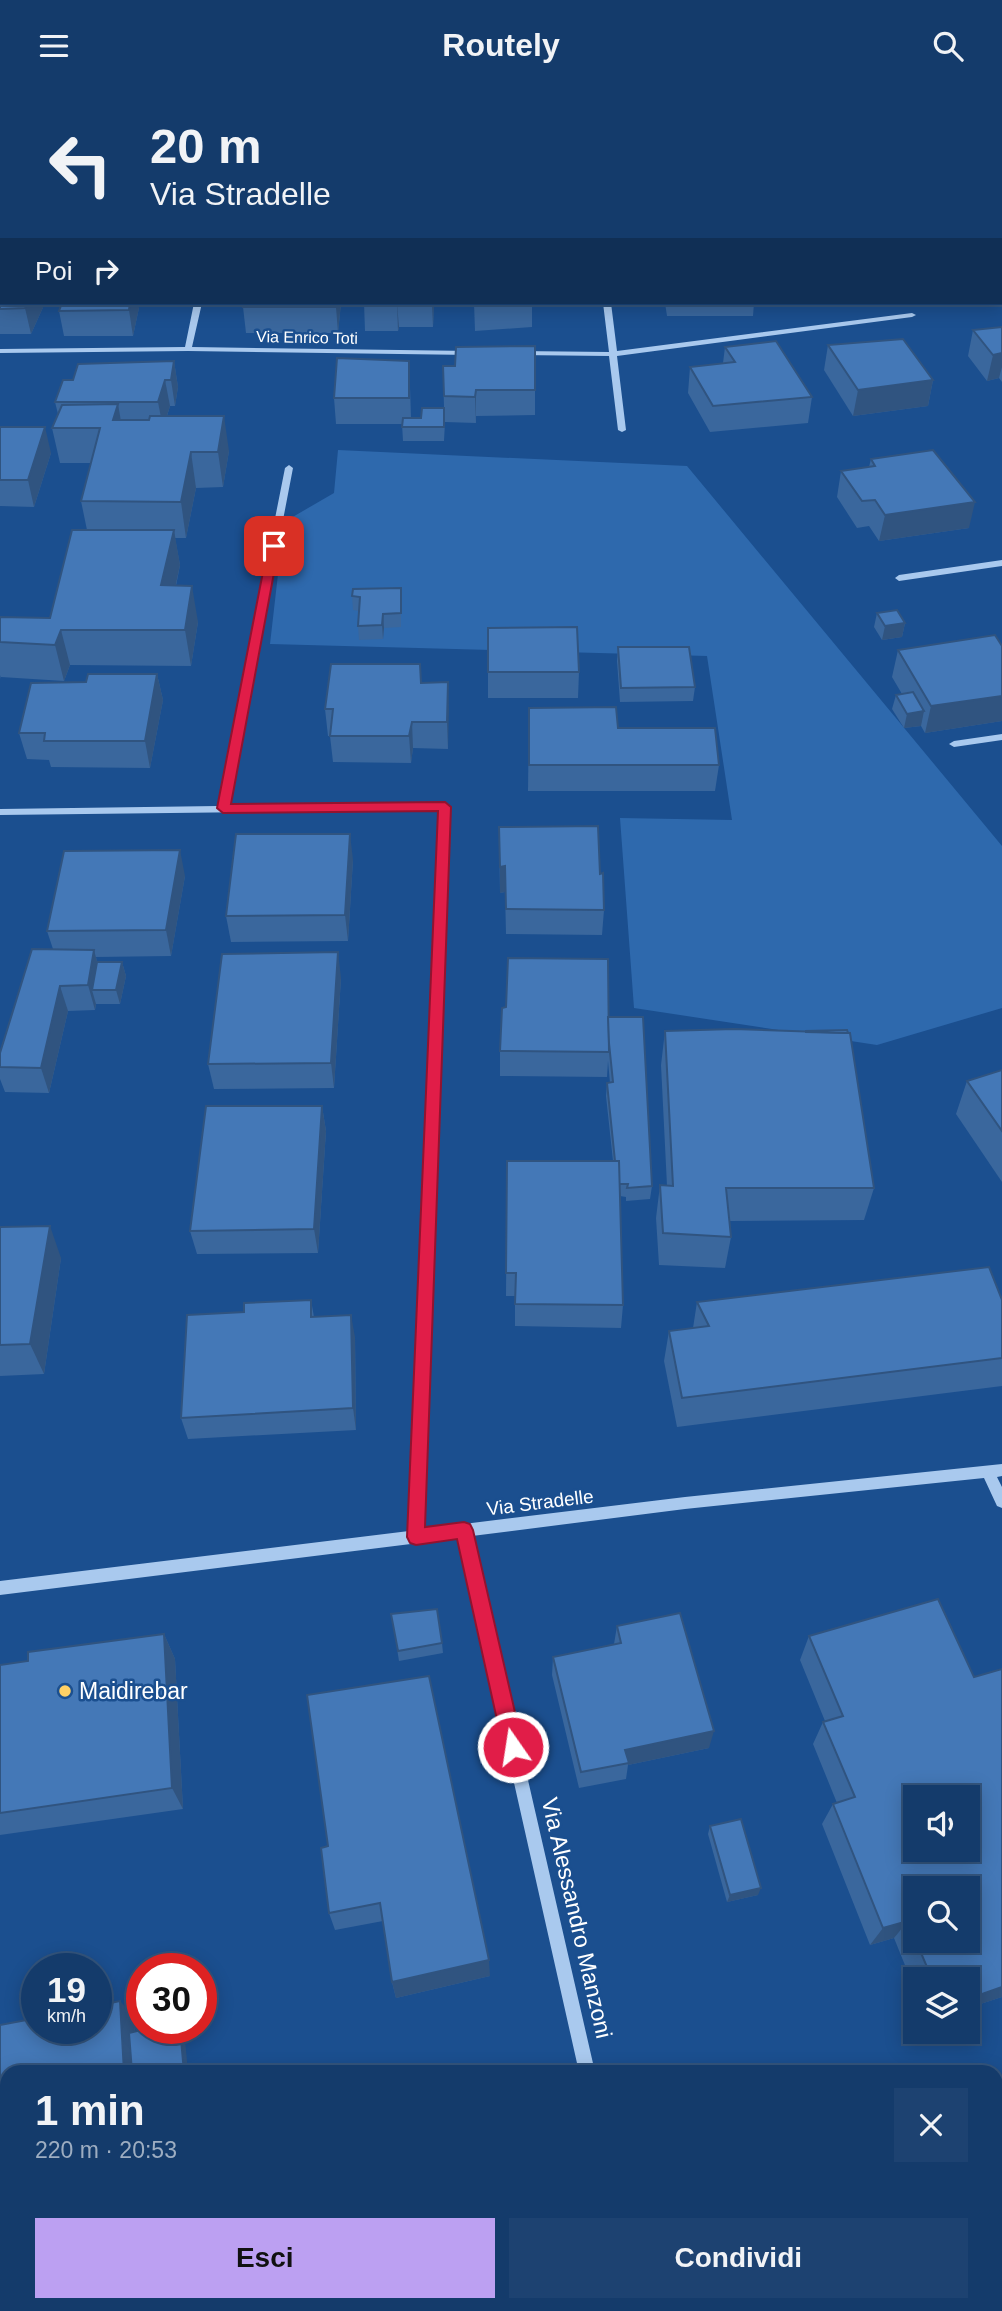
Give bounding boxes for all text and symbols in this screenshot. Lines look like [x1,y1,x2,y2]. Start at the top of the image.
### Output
icon: menu [35,27,73,65]
text: Routely [442,27,560,63]
icon: search [929,27,967,65]
icon: left [35,119,126,210]
text: 20 m [150,119,262,173]
text: Via Stradelle [150,176,331,212]
icon: right [87,252,125,290]
text: Poi [35,256,73,286]
street label: Via Enrico Toti [256,328,358,347]
pin [244,516,304,576]
icon: arrive [255,527,293,565]
street label: Via Stradelle [485,1486,595,1519]
place label: Maidirebar [79,1678,188,1704]
marker: Maidirebar [57,1683,73,1699]
position arrow [476,1710,550,1784]
map controls [903,1785,980,2044]
button: sound [903,1785,980,1862]
street label: Via Alessandro Manzoni [537,1795,617,2041]
button: search [903,1876,980,1953]
speed limit sign: 30 [126,1953,217,2044]
button: layers [903,1967,980,2044]
text: 19 [47,1970,86,2009]
text: km/h [47,2006,86,2026]
text: 1 min [35,2087,145,2134]
button: close [894,2088,968,2162]
text: 220 m · 20:53 [35,2137,177,2163]
button: Esci [35,2218,495,2298]
button: Condividi [509,2218,968,2298]

